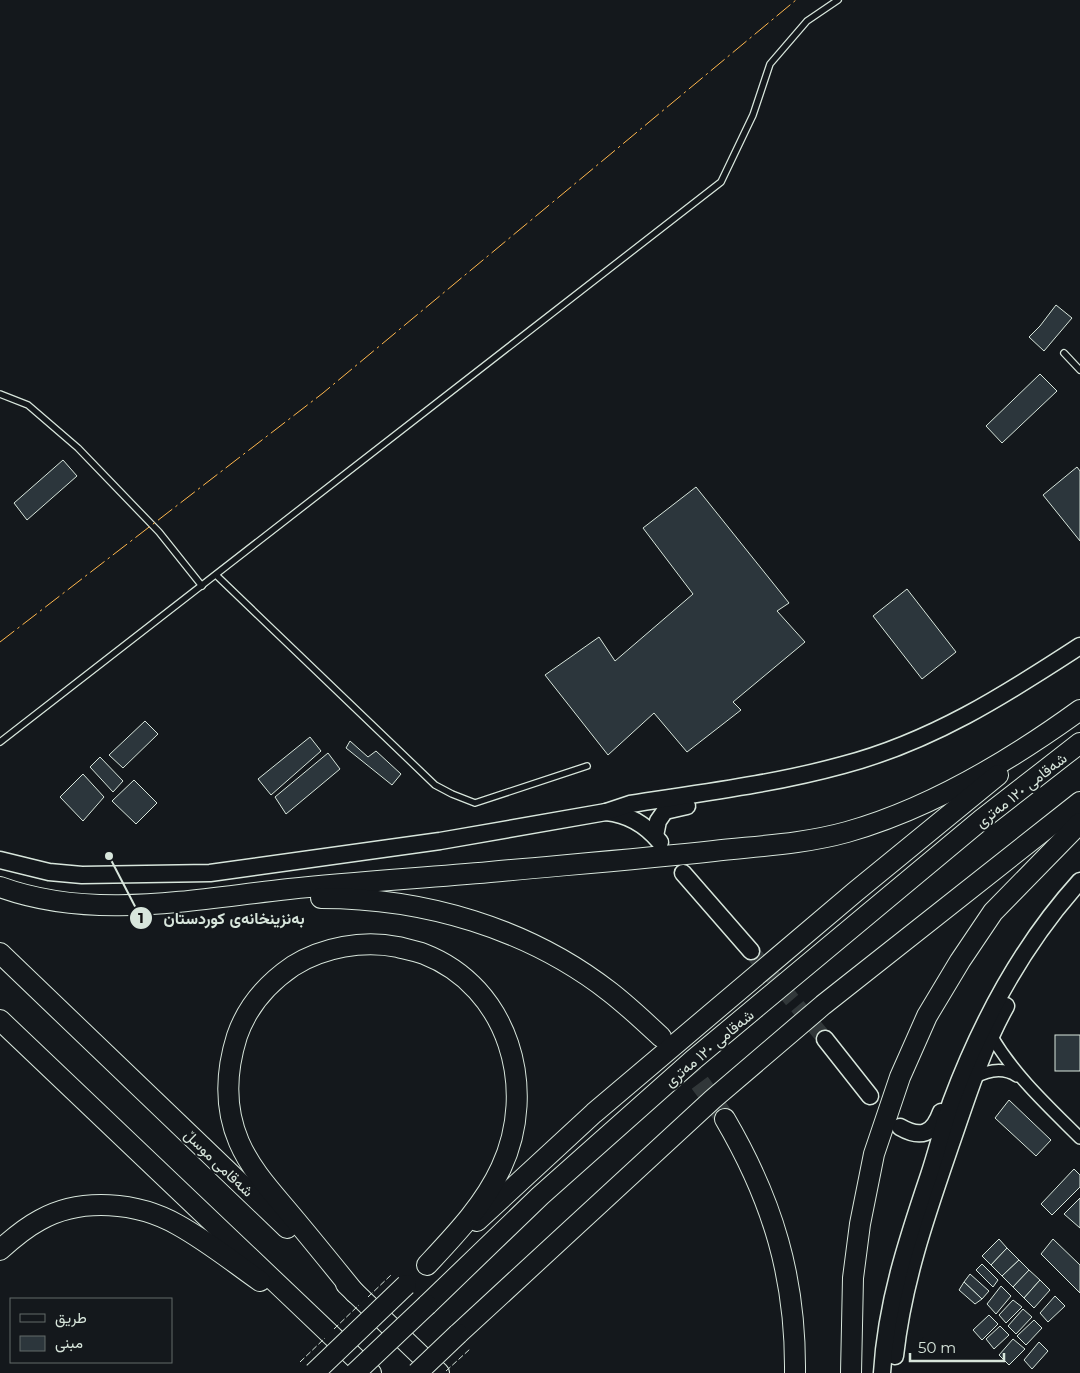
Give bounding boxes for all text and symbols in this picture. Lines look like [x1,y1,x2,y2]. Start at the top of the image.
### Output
street label: شەقامی ١٢٠ مەتری [971,748,1071,832]
callout: بەنزینخانەی کوردستان [129,903,315,934]
text: 1 [138,908,144,927]
text: بەنزینخانەی کوردستان [163,909,305,929]
street label: شەقامی ١٢٠ مەتری [660,1005,758,1092]
street label: شەقامی موسڵ [180,1125,258,1202]
legend [10,1298,172,1363]
text: طريق [55,1308,87,1328]
scale bar [910,1330,1004,1362]
text: مبنى [55,1333,83,1353]
text: 50 m [918,1338,956,1357]

